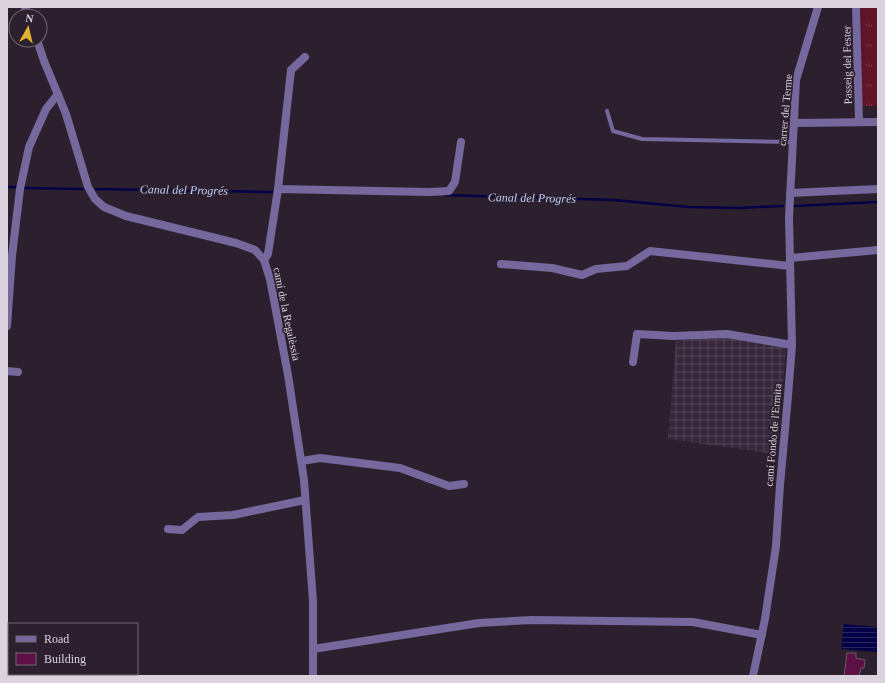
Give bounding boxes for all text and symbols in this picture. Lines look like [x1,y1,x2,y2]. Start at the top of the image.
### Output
north arrow [8,8,48,48]
text: N [25,12,34,25]
street label: Passeig del Fester [840,25,854,105]
street label: carrer del Terme [776,73,794,147]
water label: Canal del Progrés [140,182,229,198]
water label: Canal del Progrés [488,190,577,206]
street label: camí de la Regalèssia [271,266,303,362]
street label: camí Fondo de l'Ermita [763,383,783,487]
legend [8,623,138,675]
text: Road [44,632,69,646]
text: Building [44,652,86,666]

